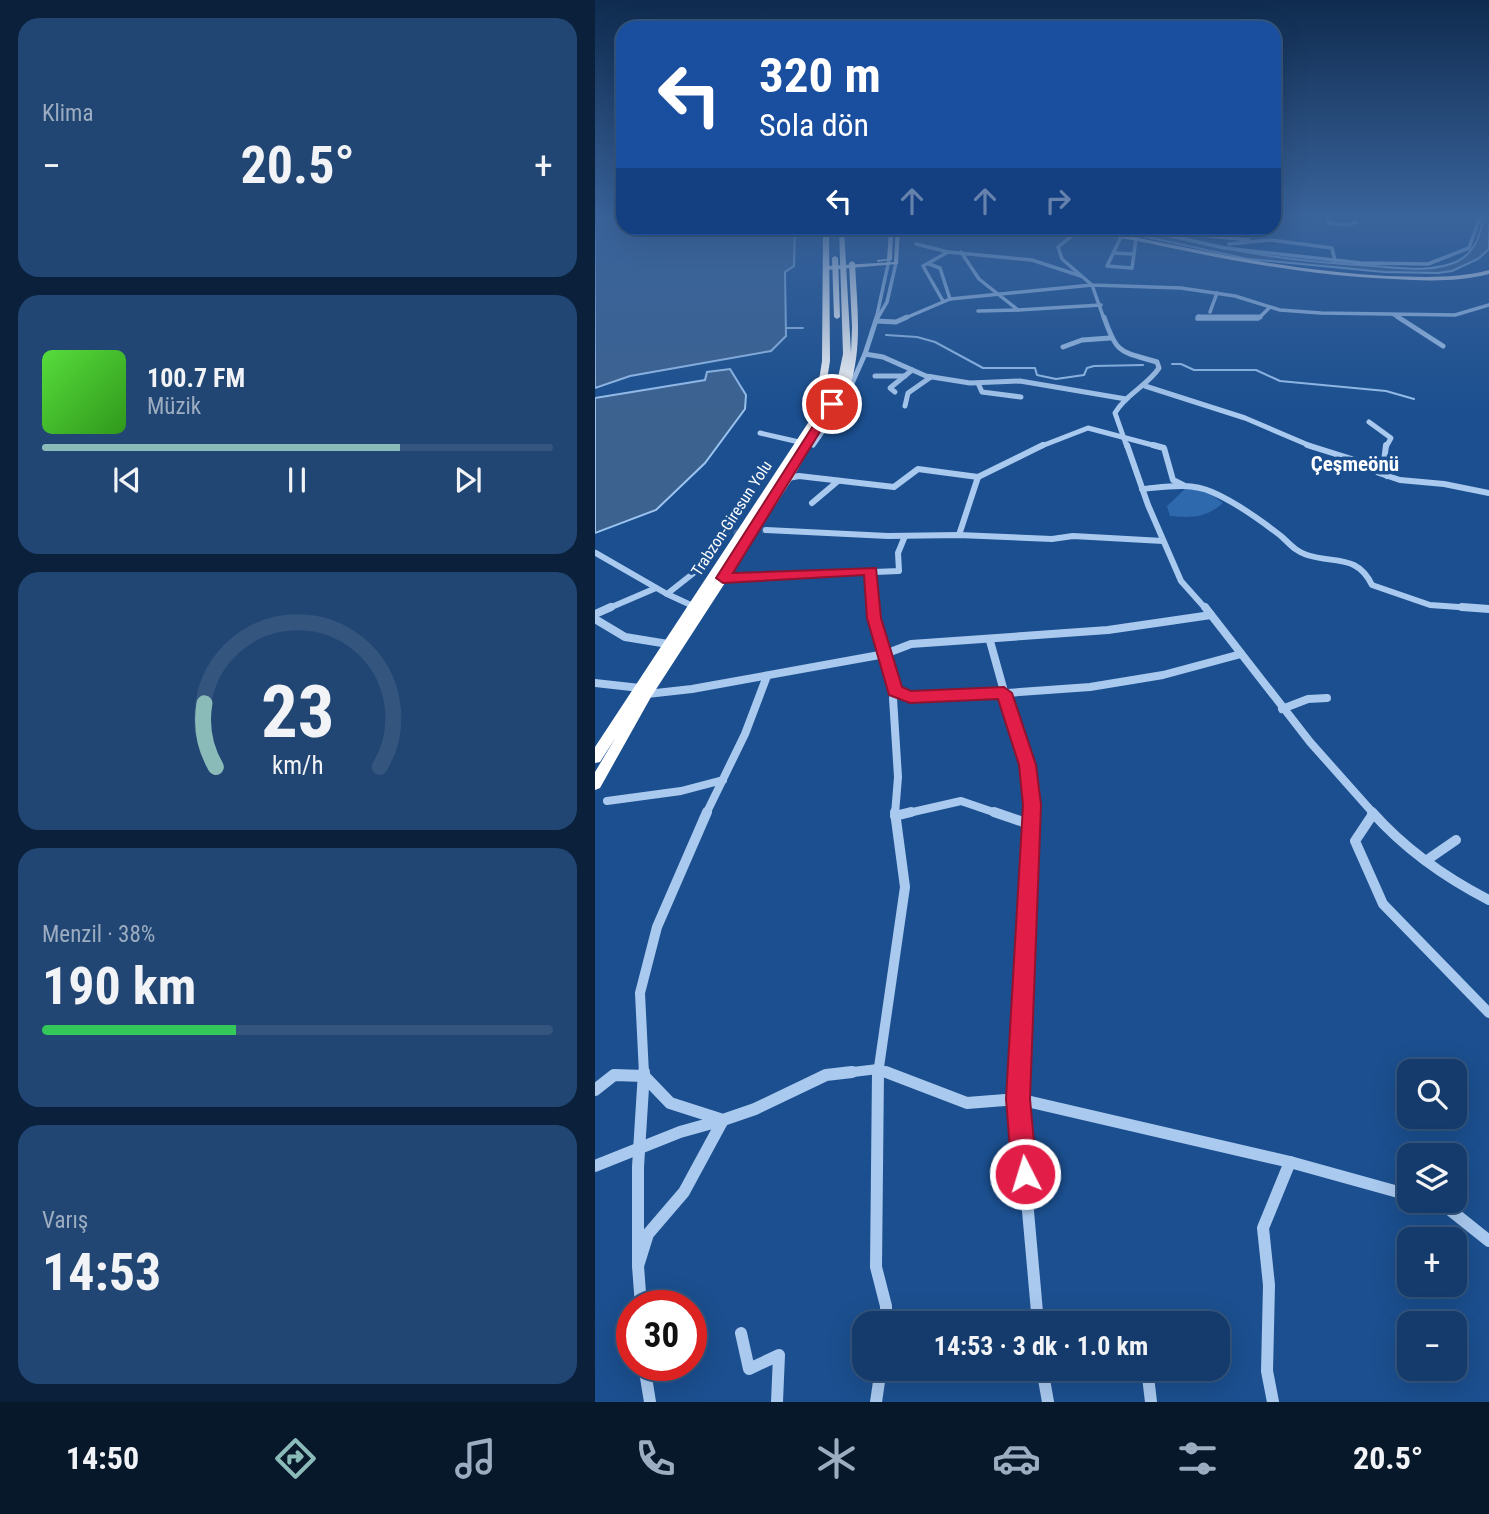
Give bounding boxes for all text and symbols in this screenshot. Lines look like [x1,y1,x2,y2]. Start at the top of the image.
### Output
text: 320 m [759,47,881,104]
icon: left [644,49,735,140]
text: Klima [42,100,93,127]
text: Sola dön [759,106,869,144]
text: 20.5° [240,135,355,196]
text: − [42,144,61,188]
text: + [534,144,553,188]
icon: left [820,182,858,220]
icon: ahead [893,182,931,220]
icon: ahead [966,182,1004,220]
icon: right [1039,182,1077,220]
text: 100.7 FM [147,363,245,393]
pin [802,374,862,434]
icon: arrive [813,385,851,423]
text: Müzik [147,393,201,420]
district label: Çeşmeönü [1311,452,1399,476]
street label: Trabzon-Giresun Yolu [687,457,776,579]
icon: previous [108,461,146,499]
icon: pause [278,461,316,499]
icon: next [449,461,487,499]
text: 23 [261,669,334,755]
text: km/h [272,751,323,780]
text: Menzil · 38% [42,921,155,948]
text: 190 km [42,956,196,1017]
map controls [1397,1059,1467,1381]
button: search [1397,1059,1467,1129]
position arrow [988,1137,1062,1211]
button: layers [1397,1143,1467,1213]
text: Varış [42,1207,88,1234]
button: + [1397,1227,1467,1297]
text: 14:53 [42,1242,161,1303]
speed limit sign: 30 [616,1290,707,1381]
button: − [1397,1311,1467,1381]
text: 14:53 · 3 dk · 1.0 km [934,1331,1148,1361]
icon: directions [271,1434,320,1483]
icon: music [451,1434,500,1483]
icon: phone [631,1434,680,1483]
icon: climate [812,1434,861,1483]
icon: car [992,1434,1041,1483]
icon: filters [1173,1434,1222,1483]
text: 14:50 [66,1439,139,1477]
text: 20.5° [1353,1439,1423,1477]

